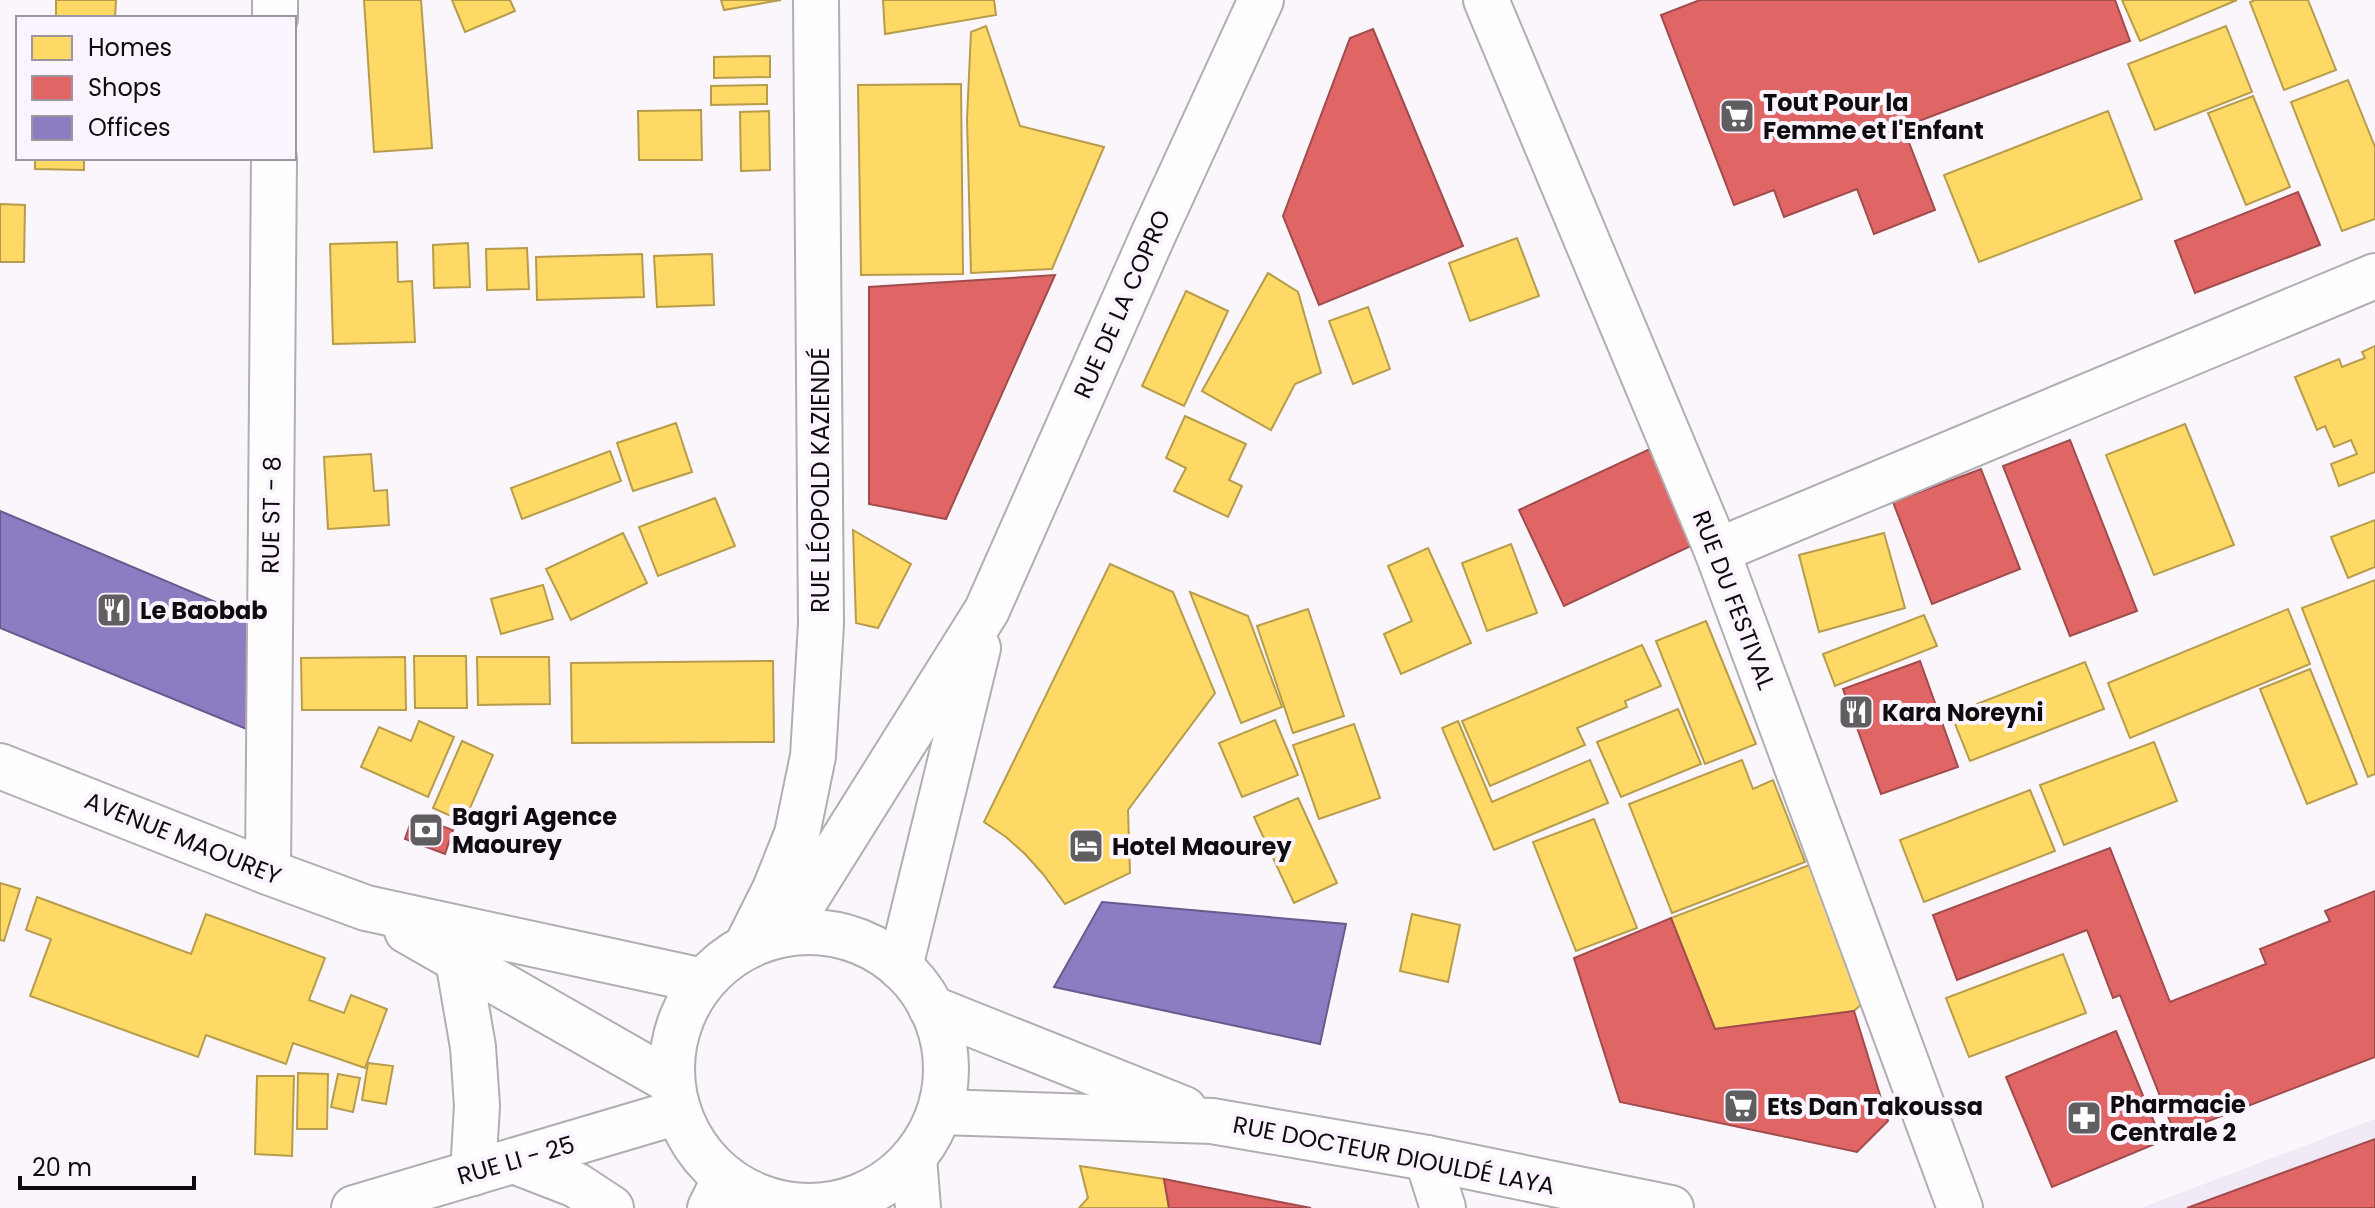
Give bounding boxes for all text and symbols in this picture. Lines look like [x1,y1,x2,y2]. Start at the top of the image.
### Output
legend [16,16,296,160]
text: Homes [88,31,172,64]
text: Shops [88,71,162,104]
place label: Tout Pour la Femme et l'Enfant [1763,86,1984,147]
supermarket icon: Tout Pour la Femme et l'Enfant [1718,97,1756,135]
text: Offices [88,111,171,144]
street label: RUE DE LA COPRO [1066,205,1178,403]
street label: RUE LÉOPOLD KAZIENDÉ [804,347,837,613]
street label: RUE ST - 8 [253,456,289,574]
street label: RUE DU FESTIVAL [1685,506,1783,694]
restaurant icon: Le Baobab [95,591,133,629]
place label: Le Baobab [140,594,268,627]
restaurant icon: Kara Noreyni [1837,693,1875,731]
place label: Kara Noreyni [1882,696,2044,729]
street label: AVENUE MAOUREY [80,783,286,893]
place label: Bagri Agence Maourey [452,800,617,861]
bank icon: Bagri Agence Maourey [407,811,445,849]
hotel icon: Hotel Maourey [1067,827,1105,865]
place label: Hotel Maourey [1112,830,1292,863]
supermarket icon: Ets Dan Takoussa [1722,1087,1760,1125]
place label: Pharmacie Centrale 2 [2110,1088,2246,1149]
place label: Ets Dan Takoussa [1767,1090,1983,1123]
pharmacy icon: Pharmacie Centrale 2 [2065,1099,2103,1137]
street label: RUE DOCTEUR DIOULDÉ LAYA [1230,1108,1558,1202]
street label: RUE LI - 25 [453,1128,579,1192]
scale bar [20,1140,194,1190]
text: 20 m [32,1151,92,1184]

